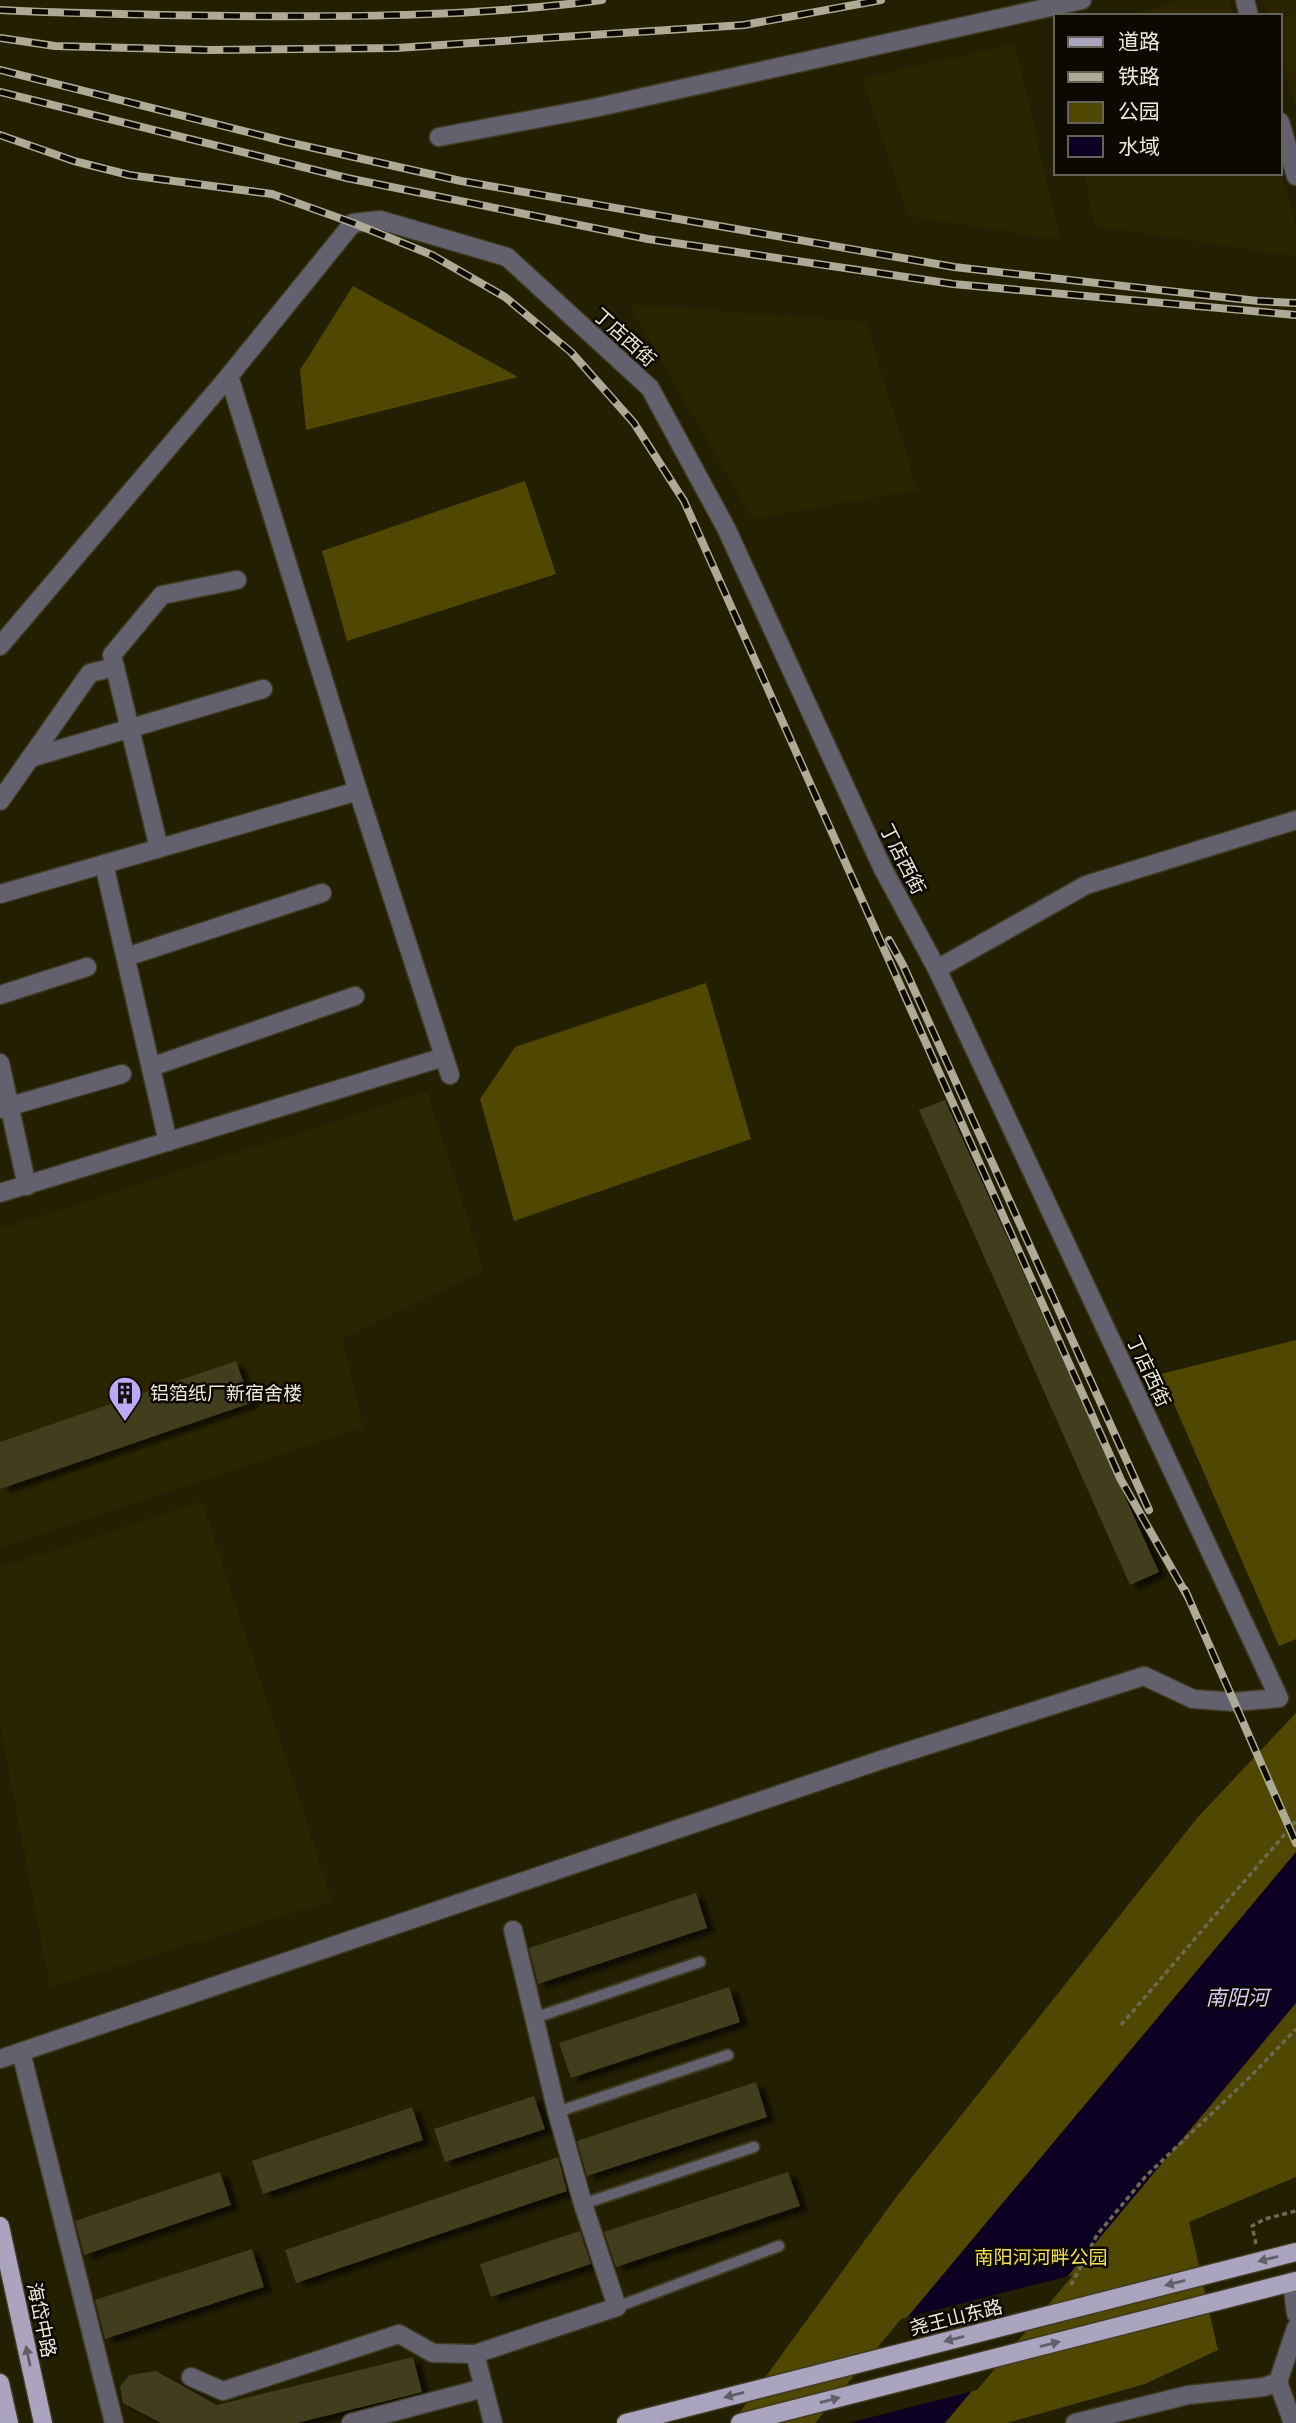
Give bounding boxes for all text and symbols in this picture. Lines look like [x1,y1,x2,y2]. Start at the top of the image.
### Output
legend [1054,14,1282,175]
text: 道路 [1118,28,1160,54]
text: 铁路 [1118,63,1160,89]
text: 公园 [1118,98,1160,124]
text: 水域 [1118,133,1160,159]
street label: 丁店西街 [589,303,661,371]
street label: 丁店西街 [875,820,931,898]
street label: 丁店西街 [1122,1331,1176,1411]
building icon: 铝箔纸厂新宿舍楼 [106,1374,144,1423]
place label: 铝箔纸厂新宿舍楼 [150,1381,302,1405]
water label: 南阳河 [1206,1984,1272,2010]
park label: 南阳河河畔公园 [974,2245,1108,2269]
one-way arrow [1257,2254,1279,2265]
one-way arrow [1164,2278,1186,2289]
street label: 海岱中路 [22,2280,62,2360]
street label: 尧王山东路 [907,2294,1005,2340]
one-way arrow [943,2334,965,2345]
one-way arrow [1039,2338,1061,2349]
one-way arrow [23,2345,34,2367]
one-way arrow [723,2390,745,2401]
one-way arrow [819,2394,841,2405]

